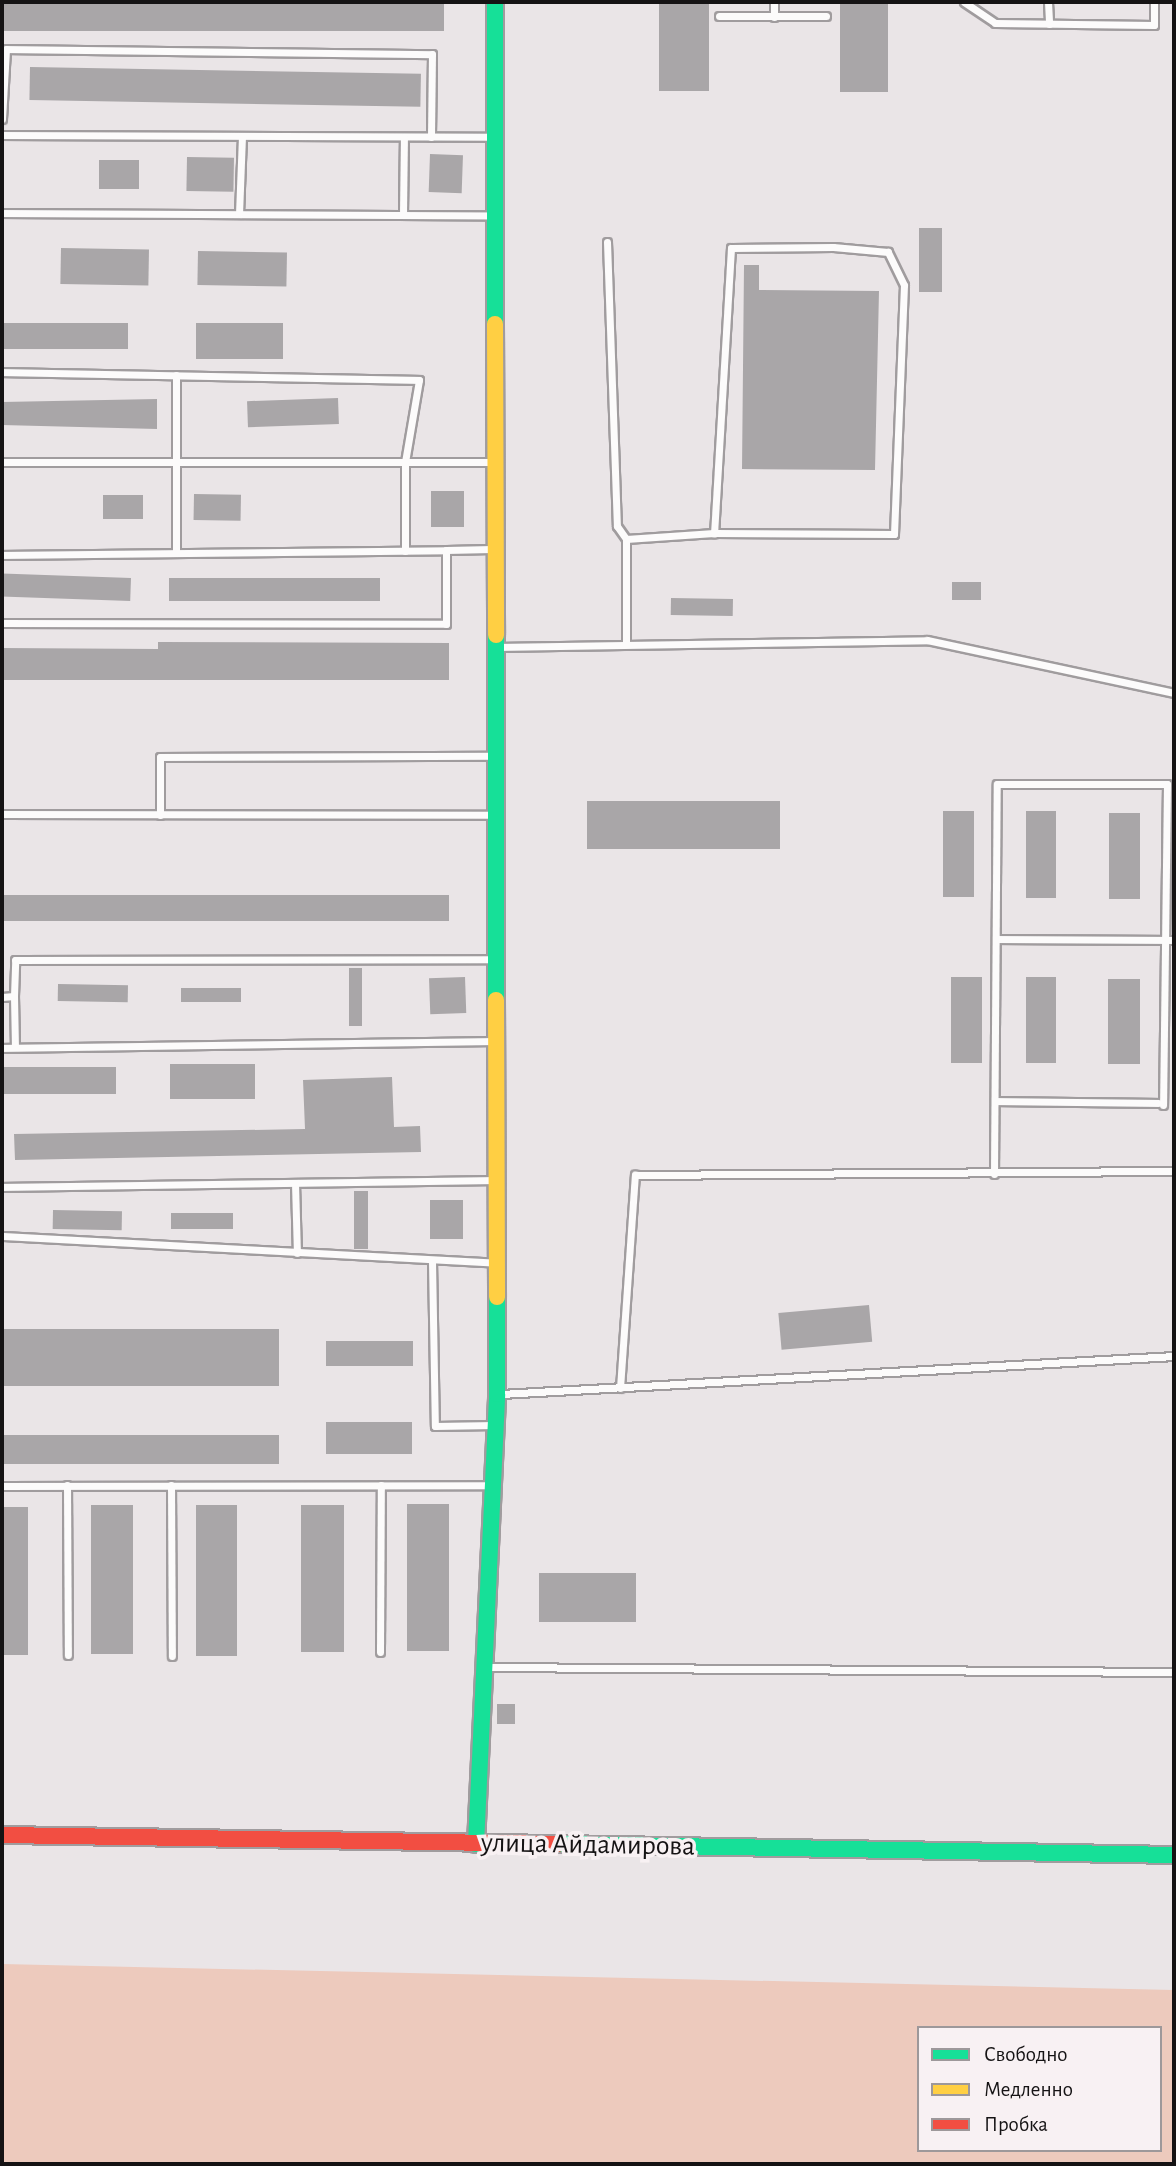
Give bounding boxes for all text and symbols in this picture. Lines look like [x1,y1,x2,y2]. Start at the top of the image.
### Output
street label: улица Айдамирова [481,1826,695,1864]
legend [917,2026,1162,2152]
text: Свободно [984,2044,1068,2065]
text: Медленно [984,2079,1073,2100]
text: Пробка [984,2114,1048,2135]

